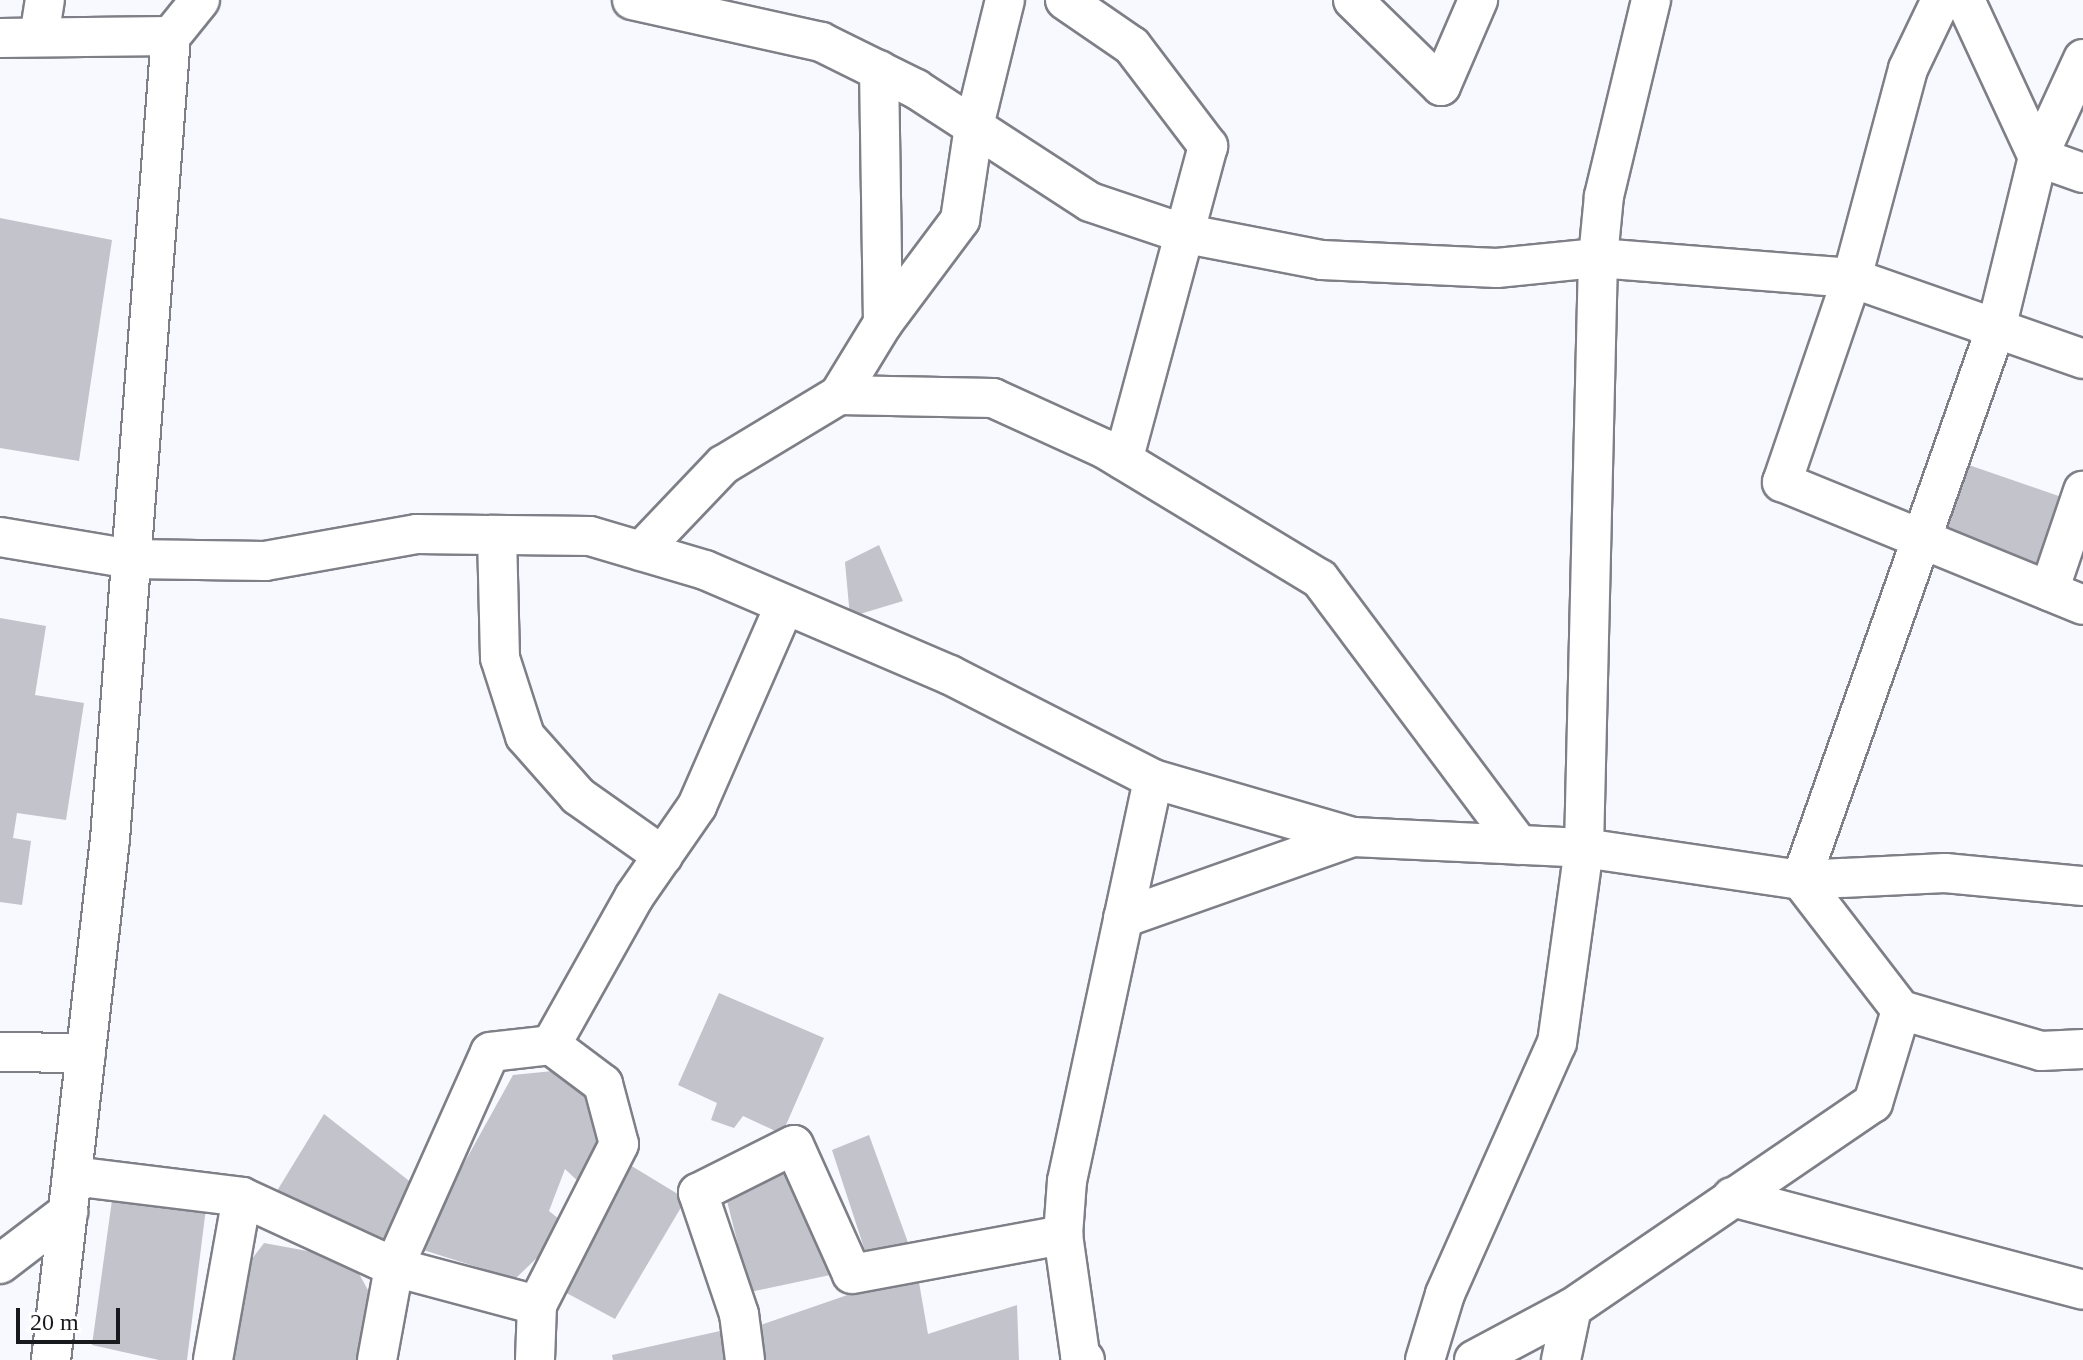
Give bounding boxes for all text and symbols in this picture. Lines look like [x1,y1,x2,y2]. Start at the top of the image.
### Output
scale bar [20,1292,124,1342]
text: 20 m [30,1309,79,1335]

